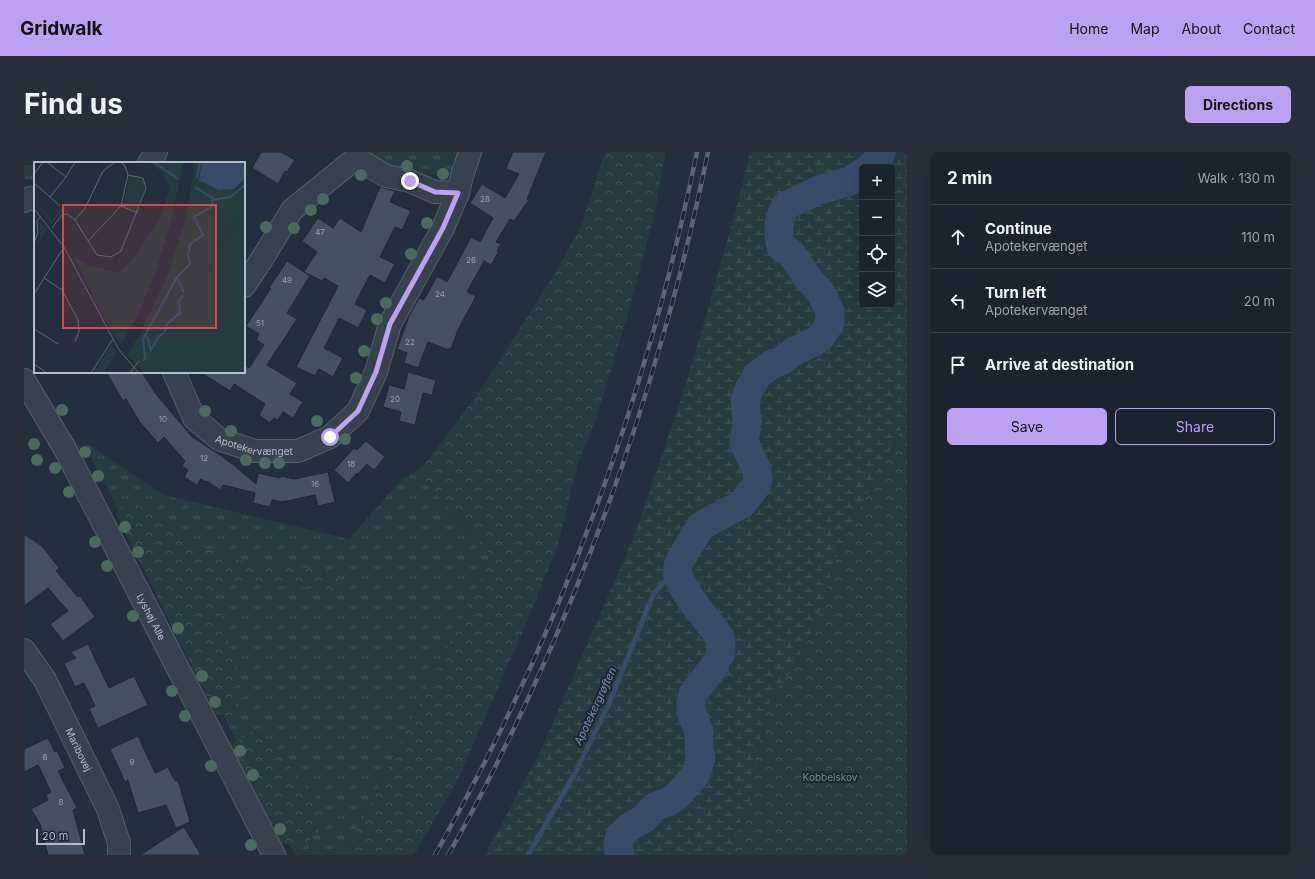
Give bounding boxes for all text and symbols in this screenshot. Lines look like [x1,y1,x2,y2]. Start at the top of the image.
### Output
text: Gridwalk [20,17,103,40]
text: Home [1069,20,1108,37]
text: Map [1130,20,1160,37]
text: About [1182,20,1221,37]
text: Contact [1243,20,1295,37]
button: Directions [1185,86,1291,123]
text: Find us [24,87,123,121]
inset map [34,162,245,373]
map controls [859,164,895,308]
button: + [859,164,895,200]
text: 2 min [947,168,992,188]
text: Walk · 130 m [1198,170,1275,186]
route end [401,172,419,190]
house number: 28 [480,194,490,204]
button: − [859,200,895,236]
text: Continue [985,219,1052,238]
icon: ahead [947,226,969,248]
house number: 47 [315,227,325,237]
text: 110 m [1241,229,1275,245]
button: locate [859,236,895,272]
text: Apotekervænget [985,238,1088,254]
house number: 26 [466,255,476,265]
button: layers [859,272,895,308]
house number: 49 [282,275,292,285]
text: Turn left [985,283,1046,302]
house number: 24 [435,289,445,299]
icon: left [947,290,969,312]
text: 20 m [1244,293,1275,309]
text: Apotekervænget [985,302,1088,318]
house number: 51 [256,318,264,328]
house number: 22 [405,337,415,347]
icon: arrive [947,354,969,376]
text: Arrive at destination [985,355,1134,374]
house number: 20 [390,394,400,404]
button: Save [947,408,1107,445]
button: Share [1115,408,1275,445]
house number: 10 [159,414,167,424]
route start [321,428,339,446]
street label: Apotekervænget [214,432,293,457]
house number: 12 [200,453,208,463]
house number: 18 [347,459,355,469]
house number: 16 [311,479,319,489]
street label: Lyshøj Alle [134,592,168,642]
water label: Apotekergrøften [570,664,619,748]
street label: Maribovej [63,726,95,773]
house number: 6 [43,752,48,762]
house number: 9 [130,757,135,767]
park label: Kobbelskov [803,771,858,783]
house number: 8 [59,797,64,807]
scale bar [36,827,85,846]
text: 20 m [42,829,68,843]

